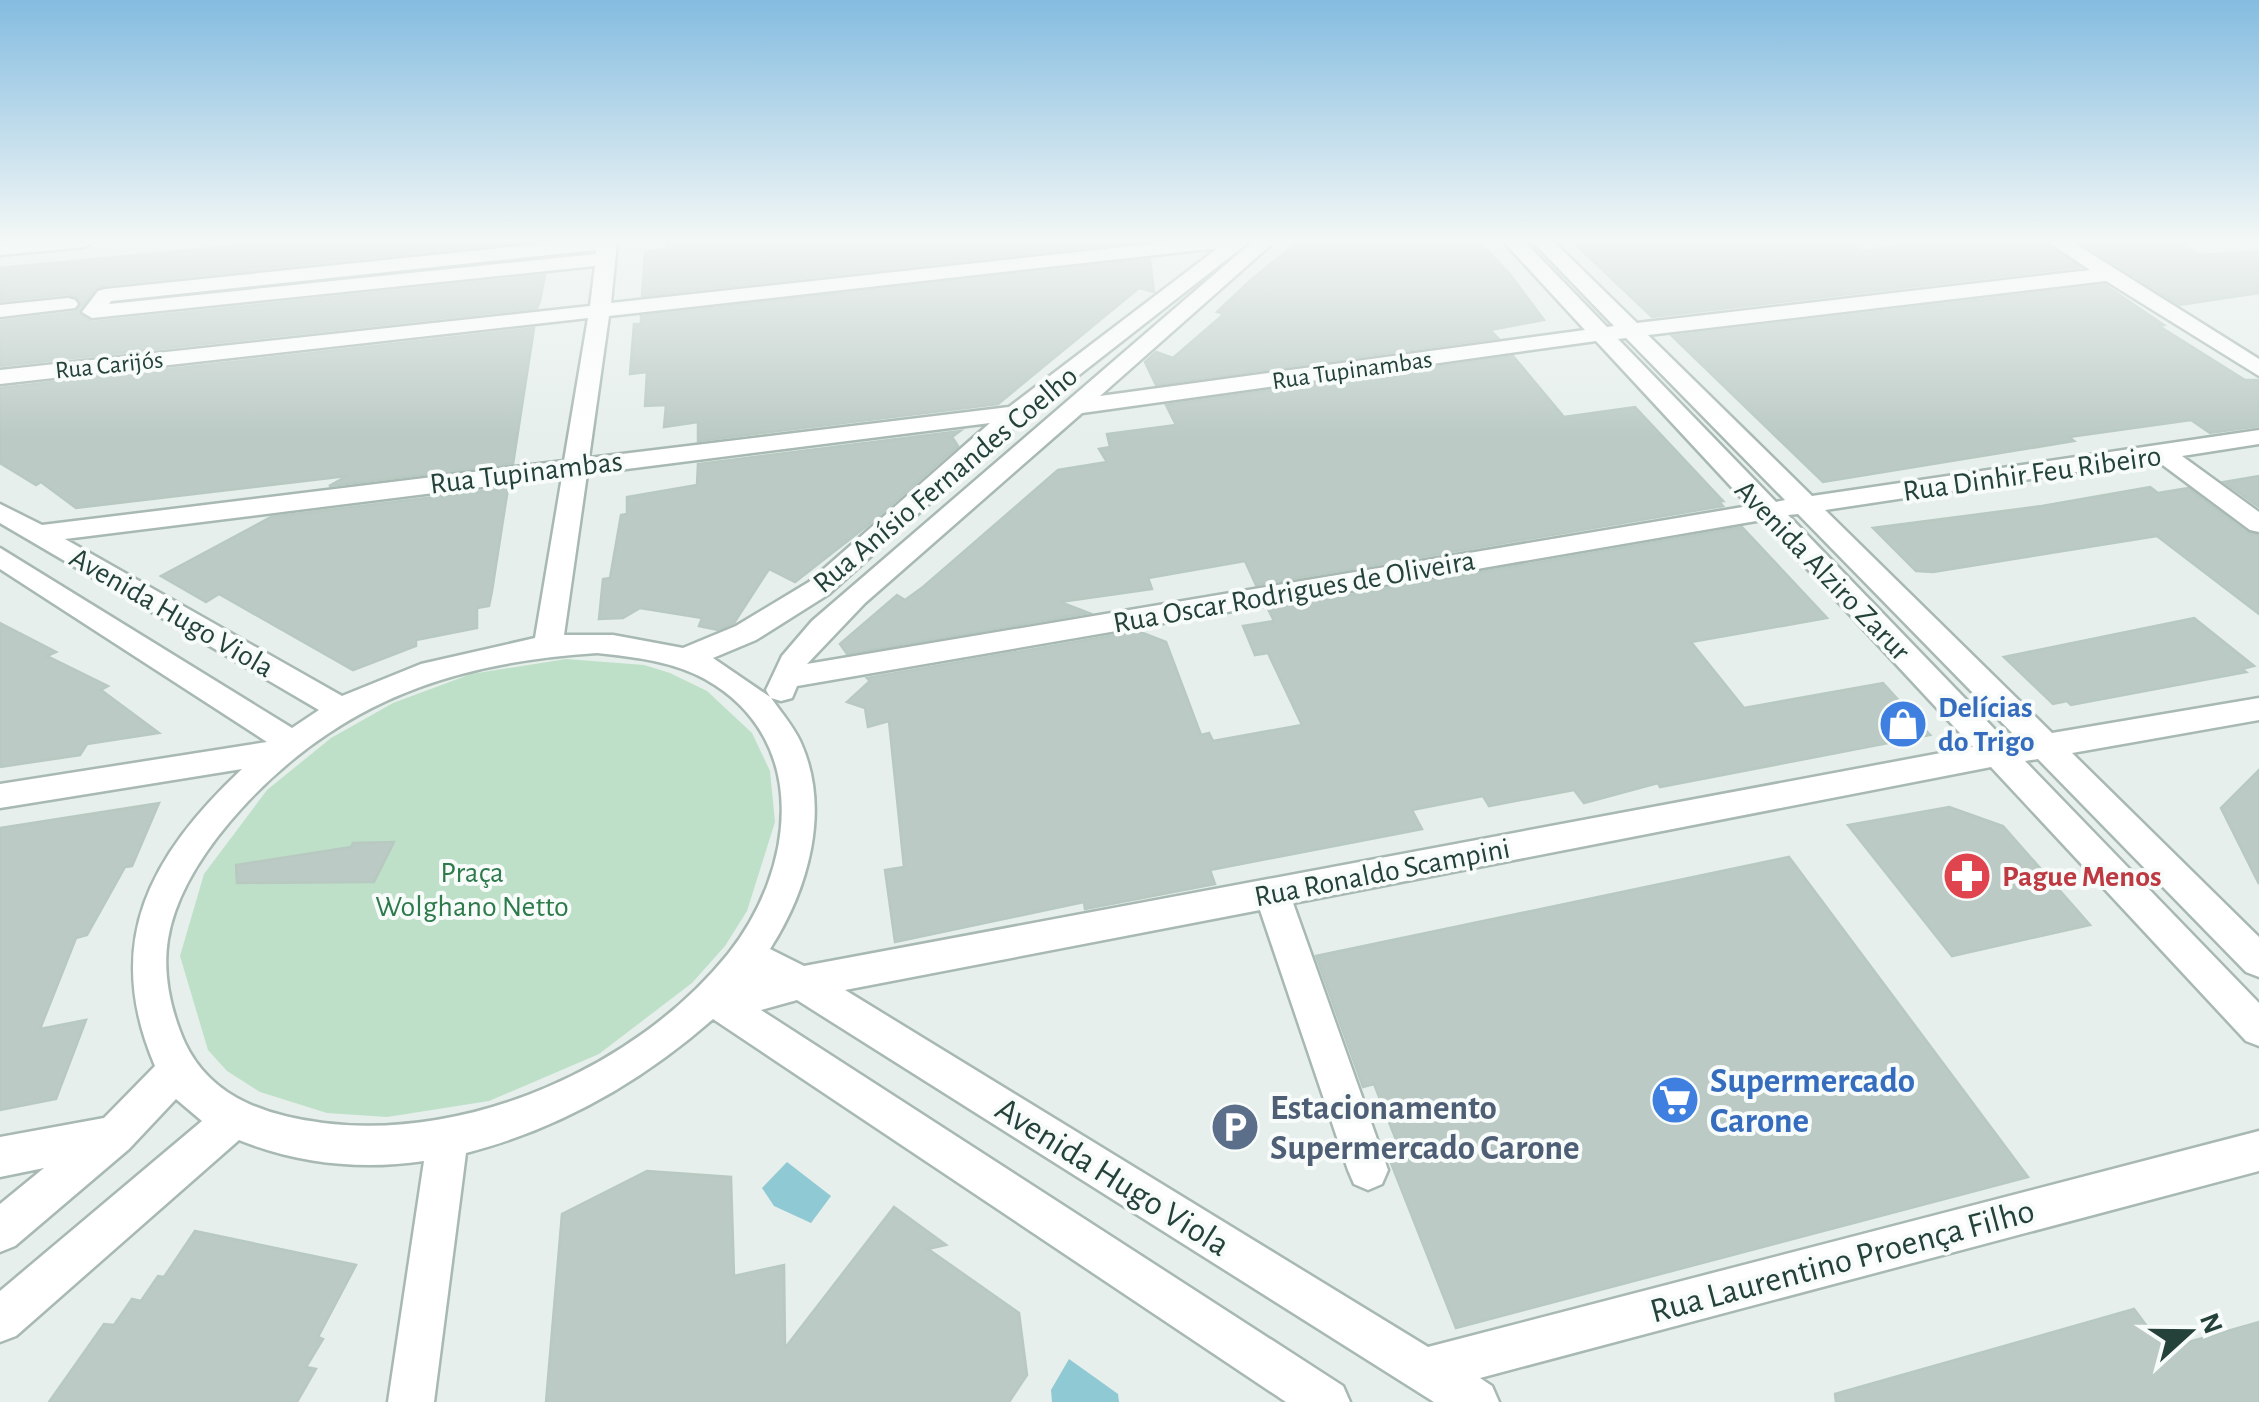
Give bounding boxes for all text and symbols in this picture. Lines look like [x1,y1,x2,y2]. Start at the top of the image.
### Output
street label: Rua Carijós [54,347,164,384]
street label: Rua Tupinambas [1270,347,1434,394]
street label: Rua Anísio Fernandes Coelho [808,361,1083,599]
street label: Rua Dinhir Feu Ribeiro [1901,441,2163,507]
street label: Rua Tupinambas [428,446,624,500]
street label: Avenida Alziro Zarur [1729,475,1916,667]
street label: Avenida Hugo Viola [64,542,279,683]
street label: Rua Oscar Rodrigues de Oliveira [1111,545,1477,639]
place label: Delícias do Trigo [1938,693,2034,757]
shop icon: Delícias do Trigo [1877,698,1929,750]
street label: Rua Ronaldo Scampini [1252,833,1513,912]
pharmacy icon: Pague Menos [1941,850,1993,902]
park label: Praça Wolghano Netto [375,858,569,922]
place label: Pague Menos [2002,862,2161,892]
place label: Supermercado Carone [1710,1064,1915,1139]
supermarket icon: Supermercado Carone [1649,1074,1701,1126]
street label: Avenida Hugo Viola [989,1091,1235,1263]
place label: Estacionamento Supermercado Carone [1270,1091,1579,1166]
parking icon: Estacionamento Supermercado Carone [1209,1101,1261,1153]
street label: Rua Laurentino Proença Filho [1647,1193,2038,1330]
north arrow [2139,1282,2239,1382]
text: N [2194,1310,2227,1338]

